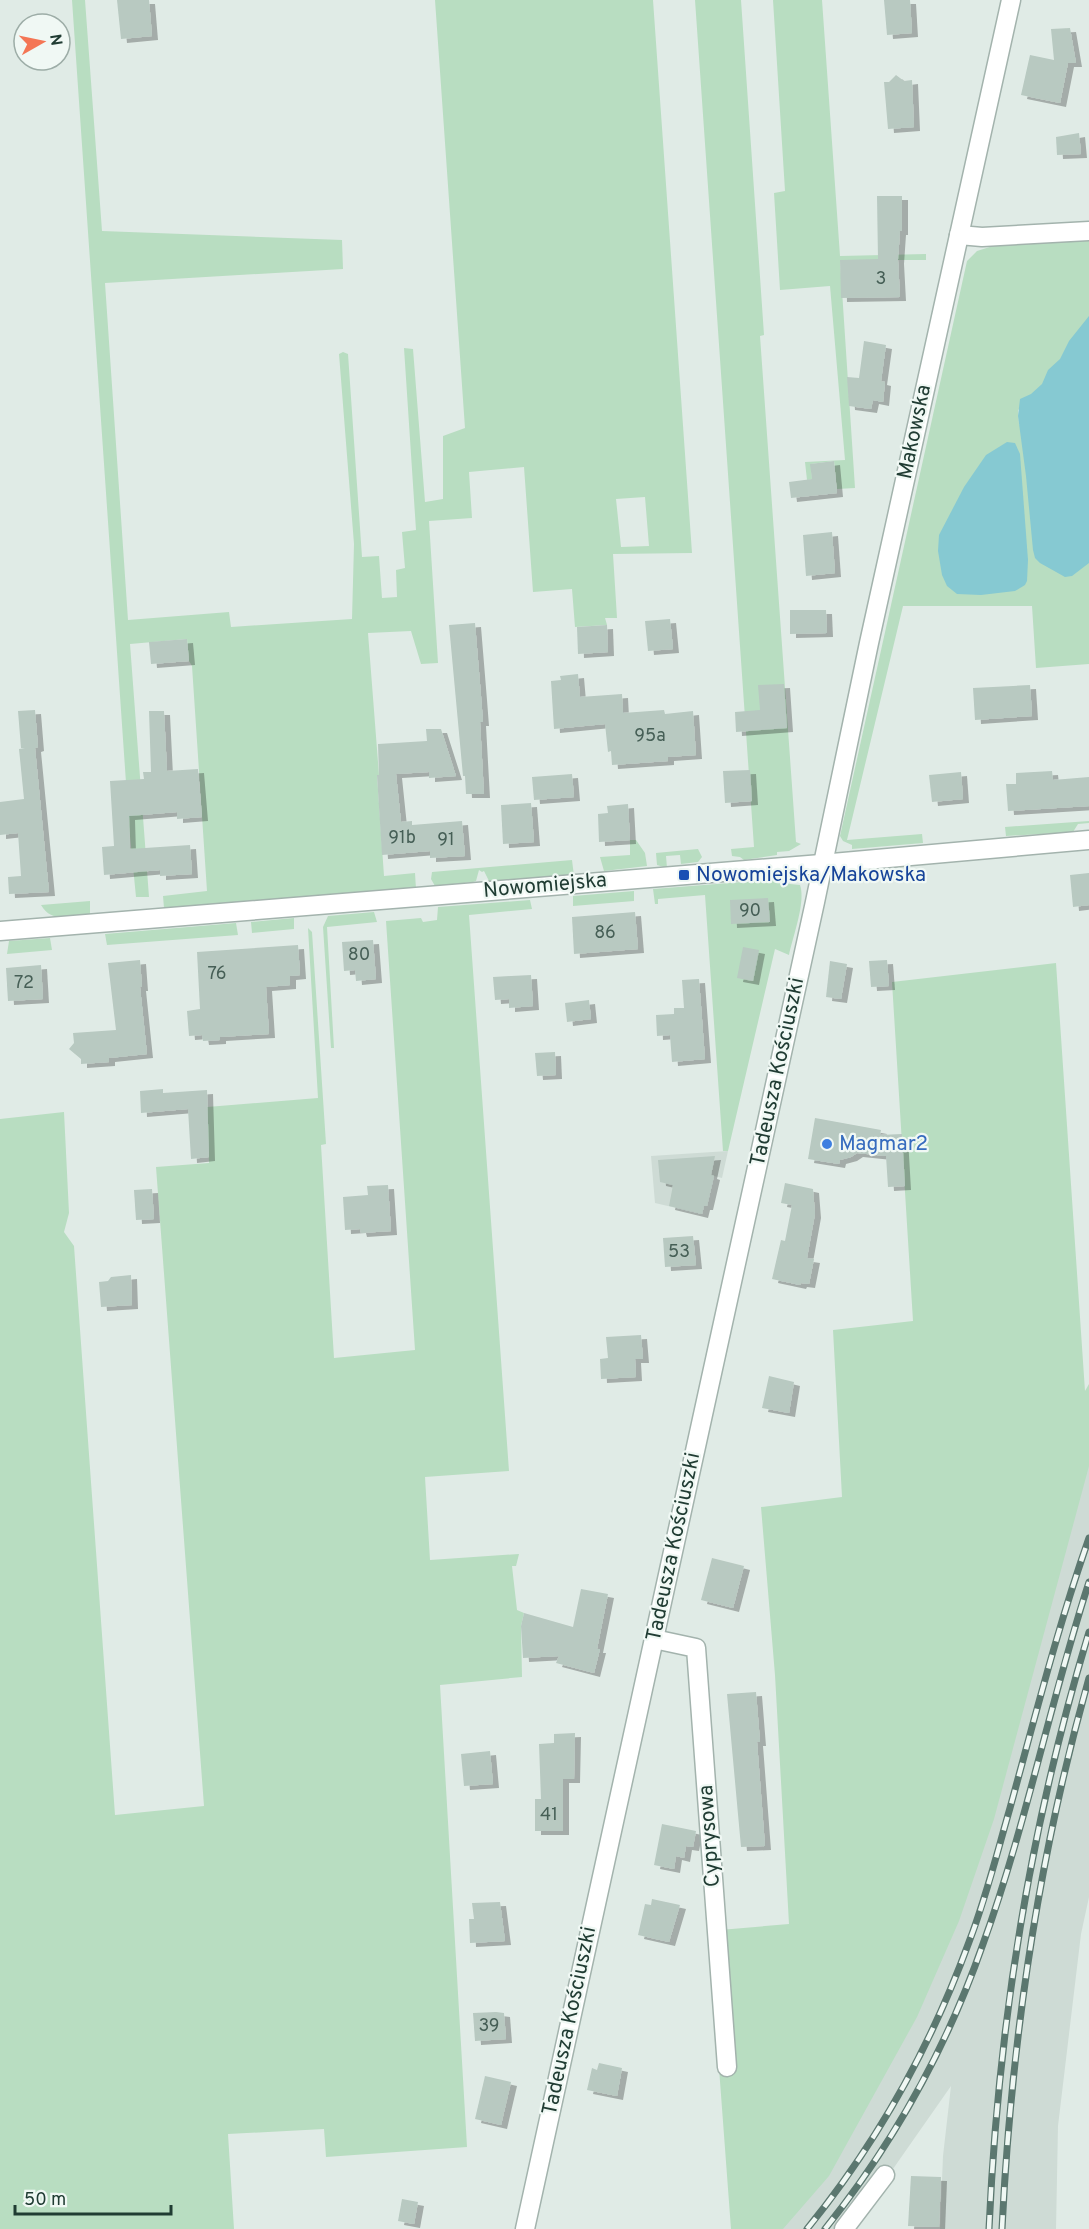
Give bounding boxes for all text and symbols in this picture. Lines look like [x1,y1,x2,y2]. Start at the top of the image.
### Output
north arrow [12,12,72,72]
text: N [44,33,66,47]
house number: 3 [876,268,886,291]
street label: Makowska [892,382,938,482]
house number: 95a [634,725,666,748]
house number: 91b [388,827,416,850]
house number: 91 [437,829,455,852]
place label: Nowomiejska/Makowska [696,862,926,889]
street label: Nowomiejska [482,867,608,905]
marker: Nowomiejska/Makowska [677,868,691,882]
house number: 90 [739,900,761,923]
house number: 86 [594,922,616,945]
house number: 80 [348,944,370,967]
house number: 76 [207,963,227,986]
house number: 72 [14,972,34,995]
street label: Tadeusza Kościuszki [745,975,811,1169]
place label: Magmar2 [839,1131,928,1158]
marker: Magmar2 [820,1137,834,1151]
house number: 53 [668,1241,690,1264]
street label: Tadeusza Kościuszki [641,1450,707,1644]
street label: Cyprysowa [693,1784,727,1888]
house number: 41 [540,1804,558,1827]
street label: Tadeusza Kościuszki [537,1924,603,2118]
house number: 39 [478,2015,500,2038]
scale bar [15,2178,171,2216]
text: 50 m [24,2189,66,2212]

